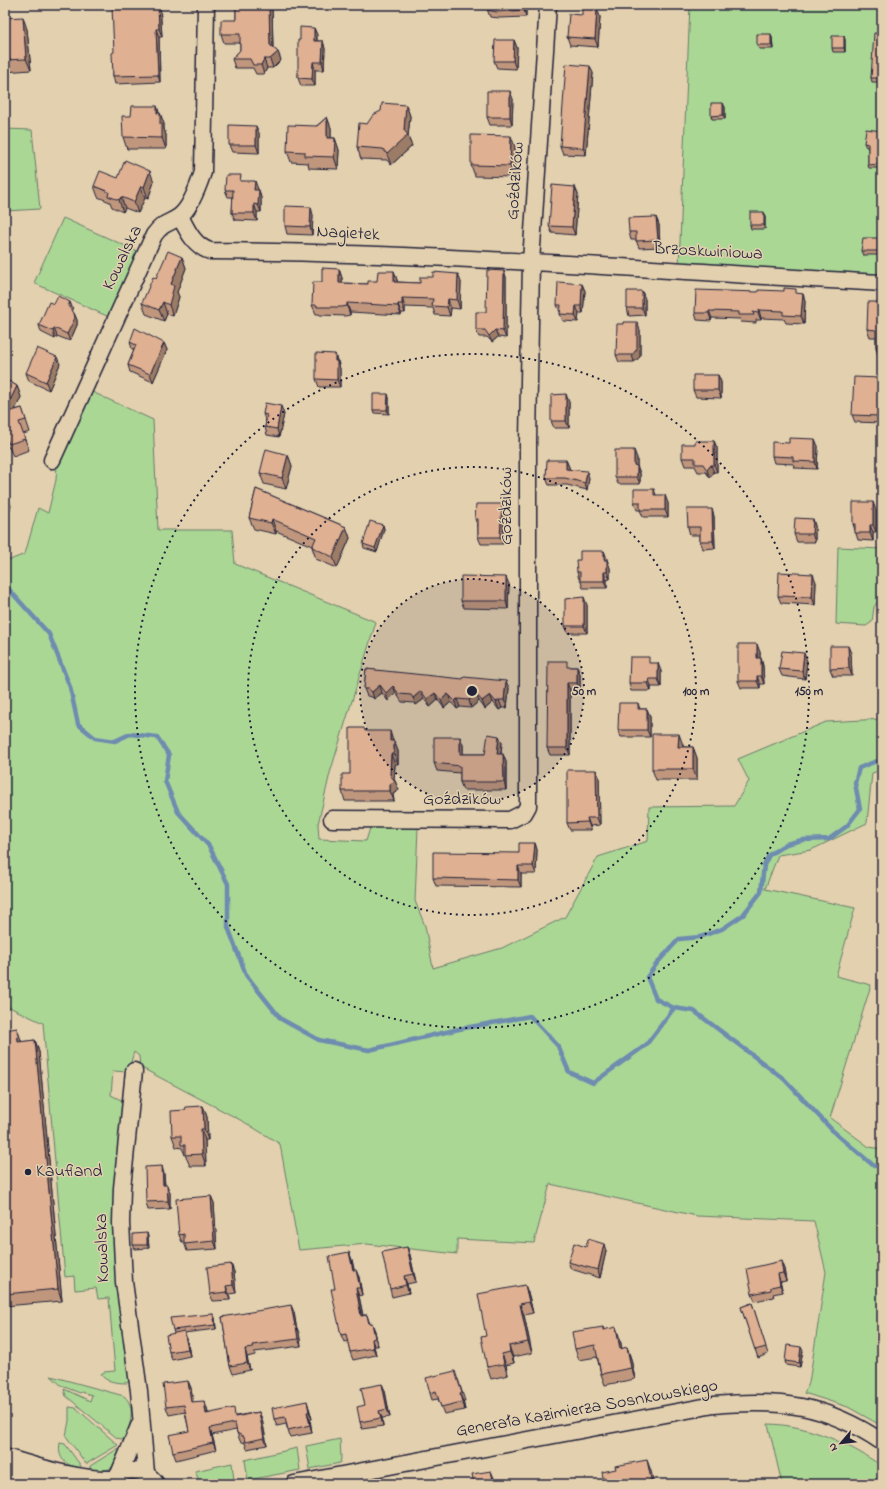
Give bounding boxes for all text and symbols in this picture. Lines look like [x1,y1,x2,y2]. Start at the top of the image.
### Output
street label: Goździków [500,141,532,221]
street label: Nagietek [316,219,380,250]
street label: Kowalska [96,221,150,295]
street label: Brzoskwiniowa [652,236,763,268]
street label: Goździków [494,467,520,545]
text: 50 m [572,683,597,701]
text: 100 m [683,683,710,701]
text: 150 m [795,683,824,701]
centre of rings [465,684,479,698]
street label: Goździków [423,787,501,813]
place label: Kaufland [36,1159,102,1185]
marker: Kaufland [23,1167,33,1177]
street label: Kowalska [89,1213,117,1283]
street label: Generała Kazimierza Sosnkowskiego [454,1373,720,1446]
north arrow [821,1423,861,1463]
text: N [824,1440,842,1454]

